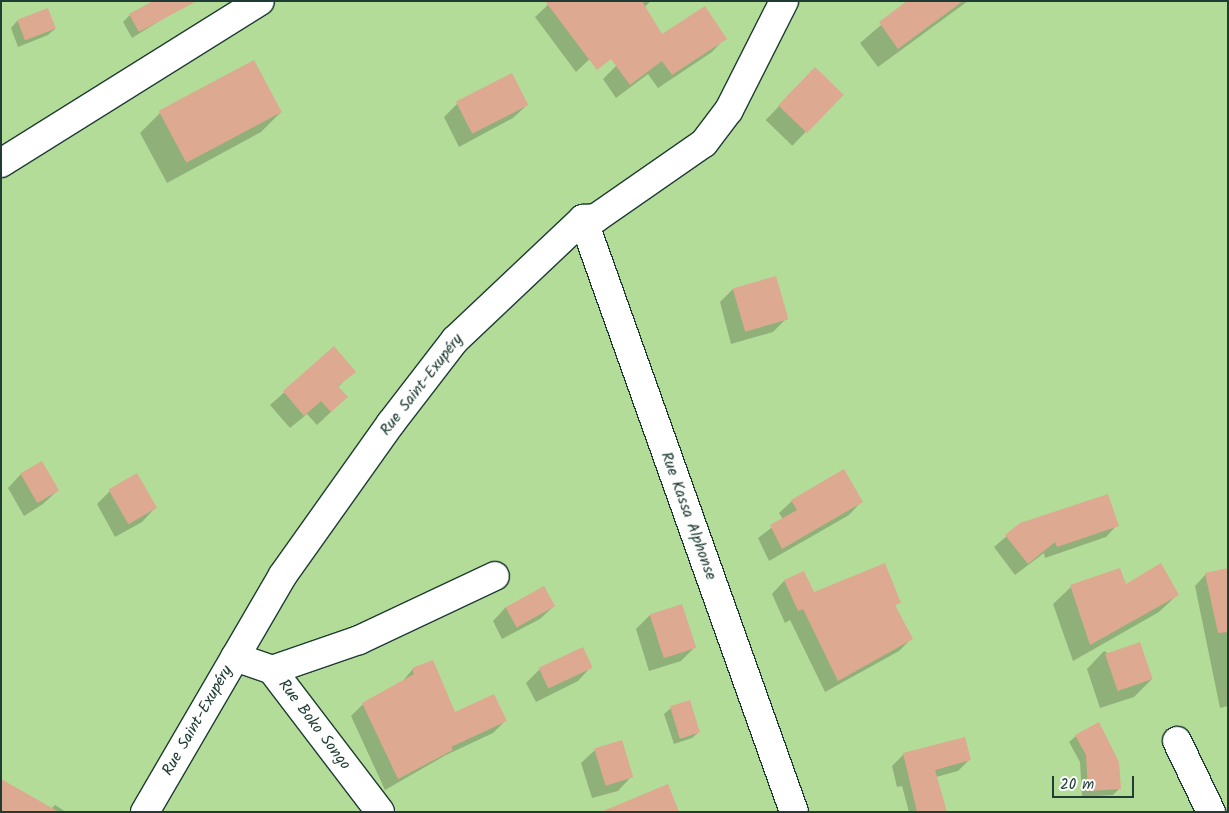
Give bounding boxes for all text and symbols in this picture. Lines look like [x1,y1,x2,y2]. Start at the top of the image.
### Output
street label: Rue Saint-Exupéry [376,330,468,440]
street label: Rue Kassa Alphonse [656,449,720,583]
street label: Rue Saint-Exupéry [159,663,237,779]
street label: Rue Boko Songo [274,676,354,774]
scale bar [1054,766,1136,798]
text: 20 m [1060,773,1094,797]

